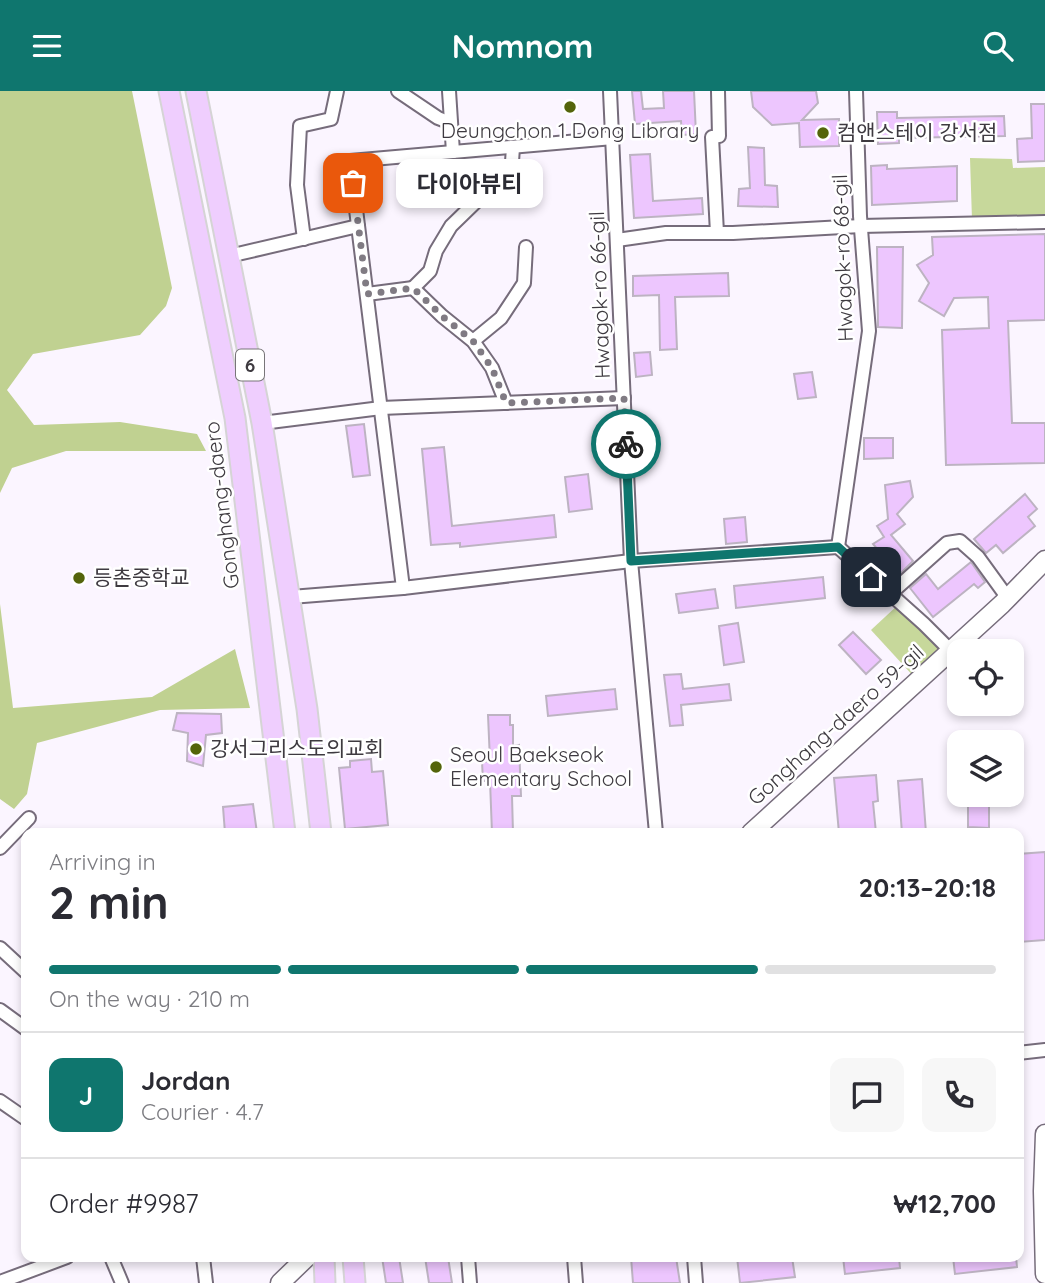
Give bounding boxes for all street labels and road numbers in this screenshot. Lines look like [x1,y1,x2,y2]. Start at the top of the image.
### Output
street label: Hwagok-ro 68-gil [826,174,858,342]
street label: Hwagok-ro 66-gil [583,211,615,379]
road number: 6 [236,349,264,381]
street label: Gonghang-daero [198,420,244,590]
street label: Gonghang-daero 59-gil [742,638,929,810]

